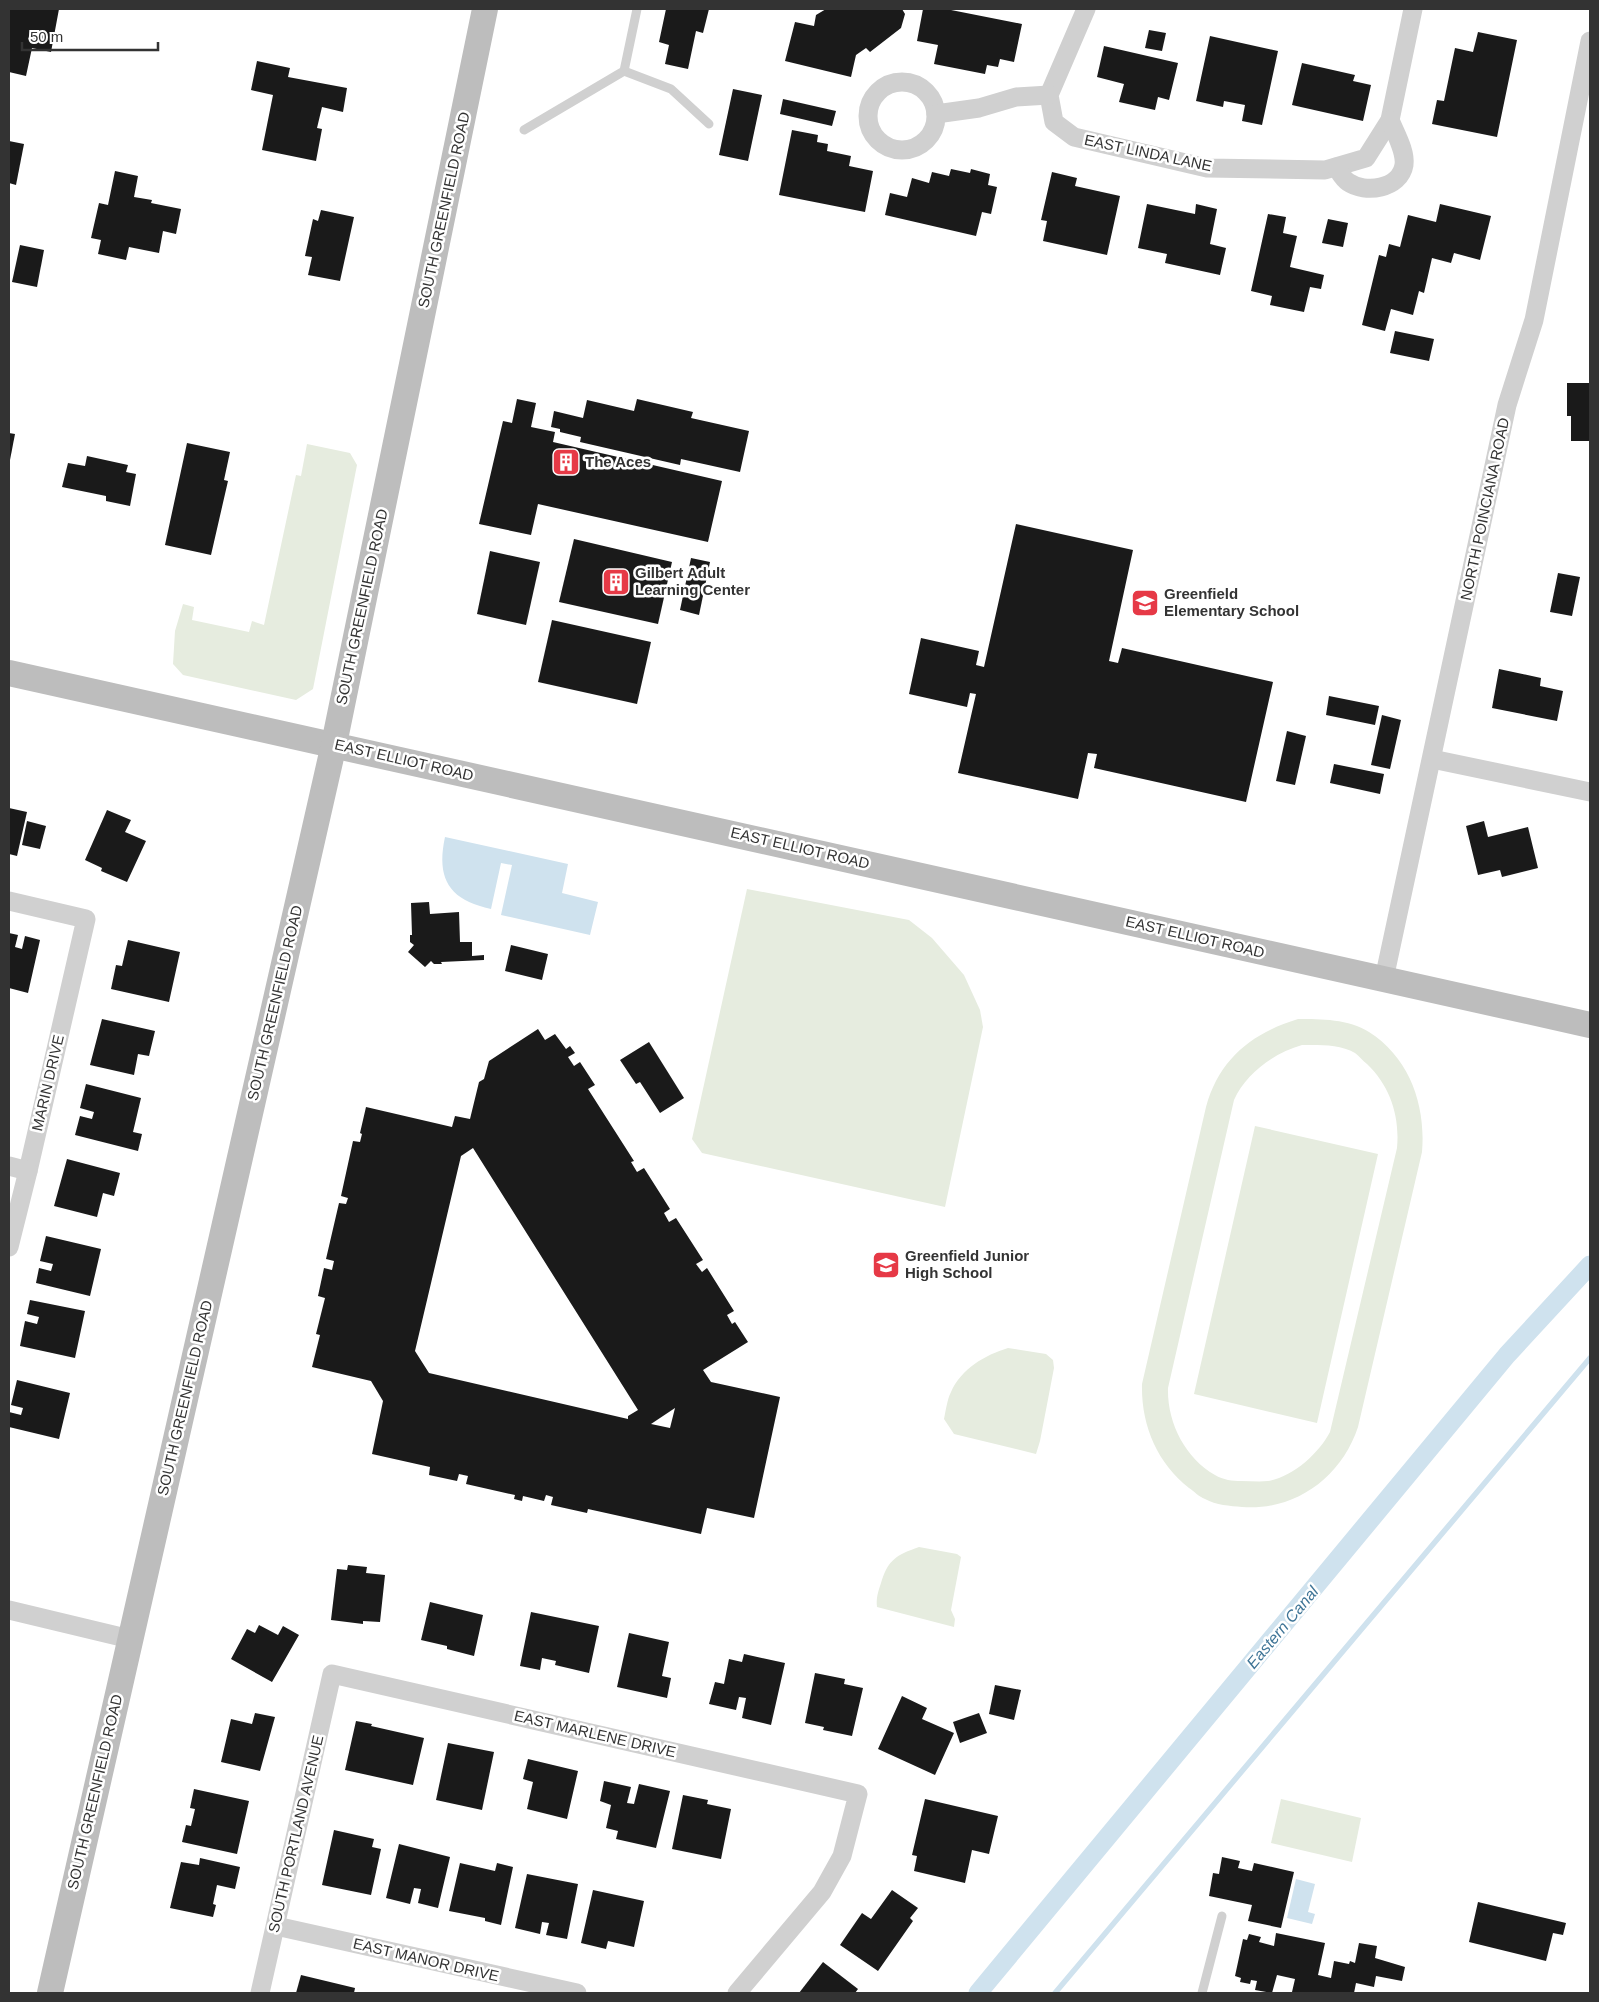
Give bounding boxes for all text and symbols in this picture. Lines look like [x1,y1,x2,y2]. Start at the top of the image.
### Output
scale bar [22,20,159,52]
text: 50 m [30,28,63,45]
street label: SOUTH GREENFIELD ROAD [414,110,473,309]
street label: EAST LINDA LANE [1083,131,1213,174]
street label: NORTH POINCIANA ROAD [1457,416,1512,602]
building icon: The Aces [551,447,581,477]
place label: The Aces [585,453,651,470]
street label: SOUTH GREENFIELD ROAD [332,507,391,706]
place label: Gilbert Adult Learning Center [635,564,750,598]
building icon: Gilbert Adult Learning Center [601,567,631,597]
place label: Greenfield Elementary School [1164,585,1299,619]
school or university icon: Greenfield Elementary School [1130,588,1160,618]
street label: EAST ELLIOT ROAD [333,735,475,784]
street label: EAST ELLIOT ROAD [729,823,871,872]
street label: SOUTH GREENFIELD ROAD [244,903,305,1102]
street label: EAST ELLIOT ROAD [1124,912,1266,961]
street label: MARIN DRIVE [28,1033,67,1133]
place label: Greenfield Junior High School [905,1247,1029,1281]
school or university icon: Greenfield Junior High School [871,1250,901,1280]
street label: SOUTH GREENFIELD ROAD [154,1298,215,1497]
water label: Eastern Canal [1243,1583,1322,1672]
street label: SOUTH GREENFIELD ROAD [64,1692,125,1891]
street label: EAST MARLENE DRIVE [513,1707,678,1760]
street label: SOUTH PORTLAND AVENUE [265,1734,327,1934]
street label: EAST MANOR DRIVE [352,1934,501,1985]

